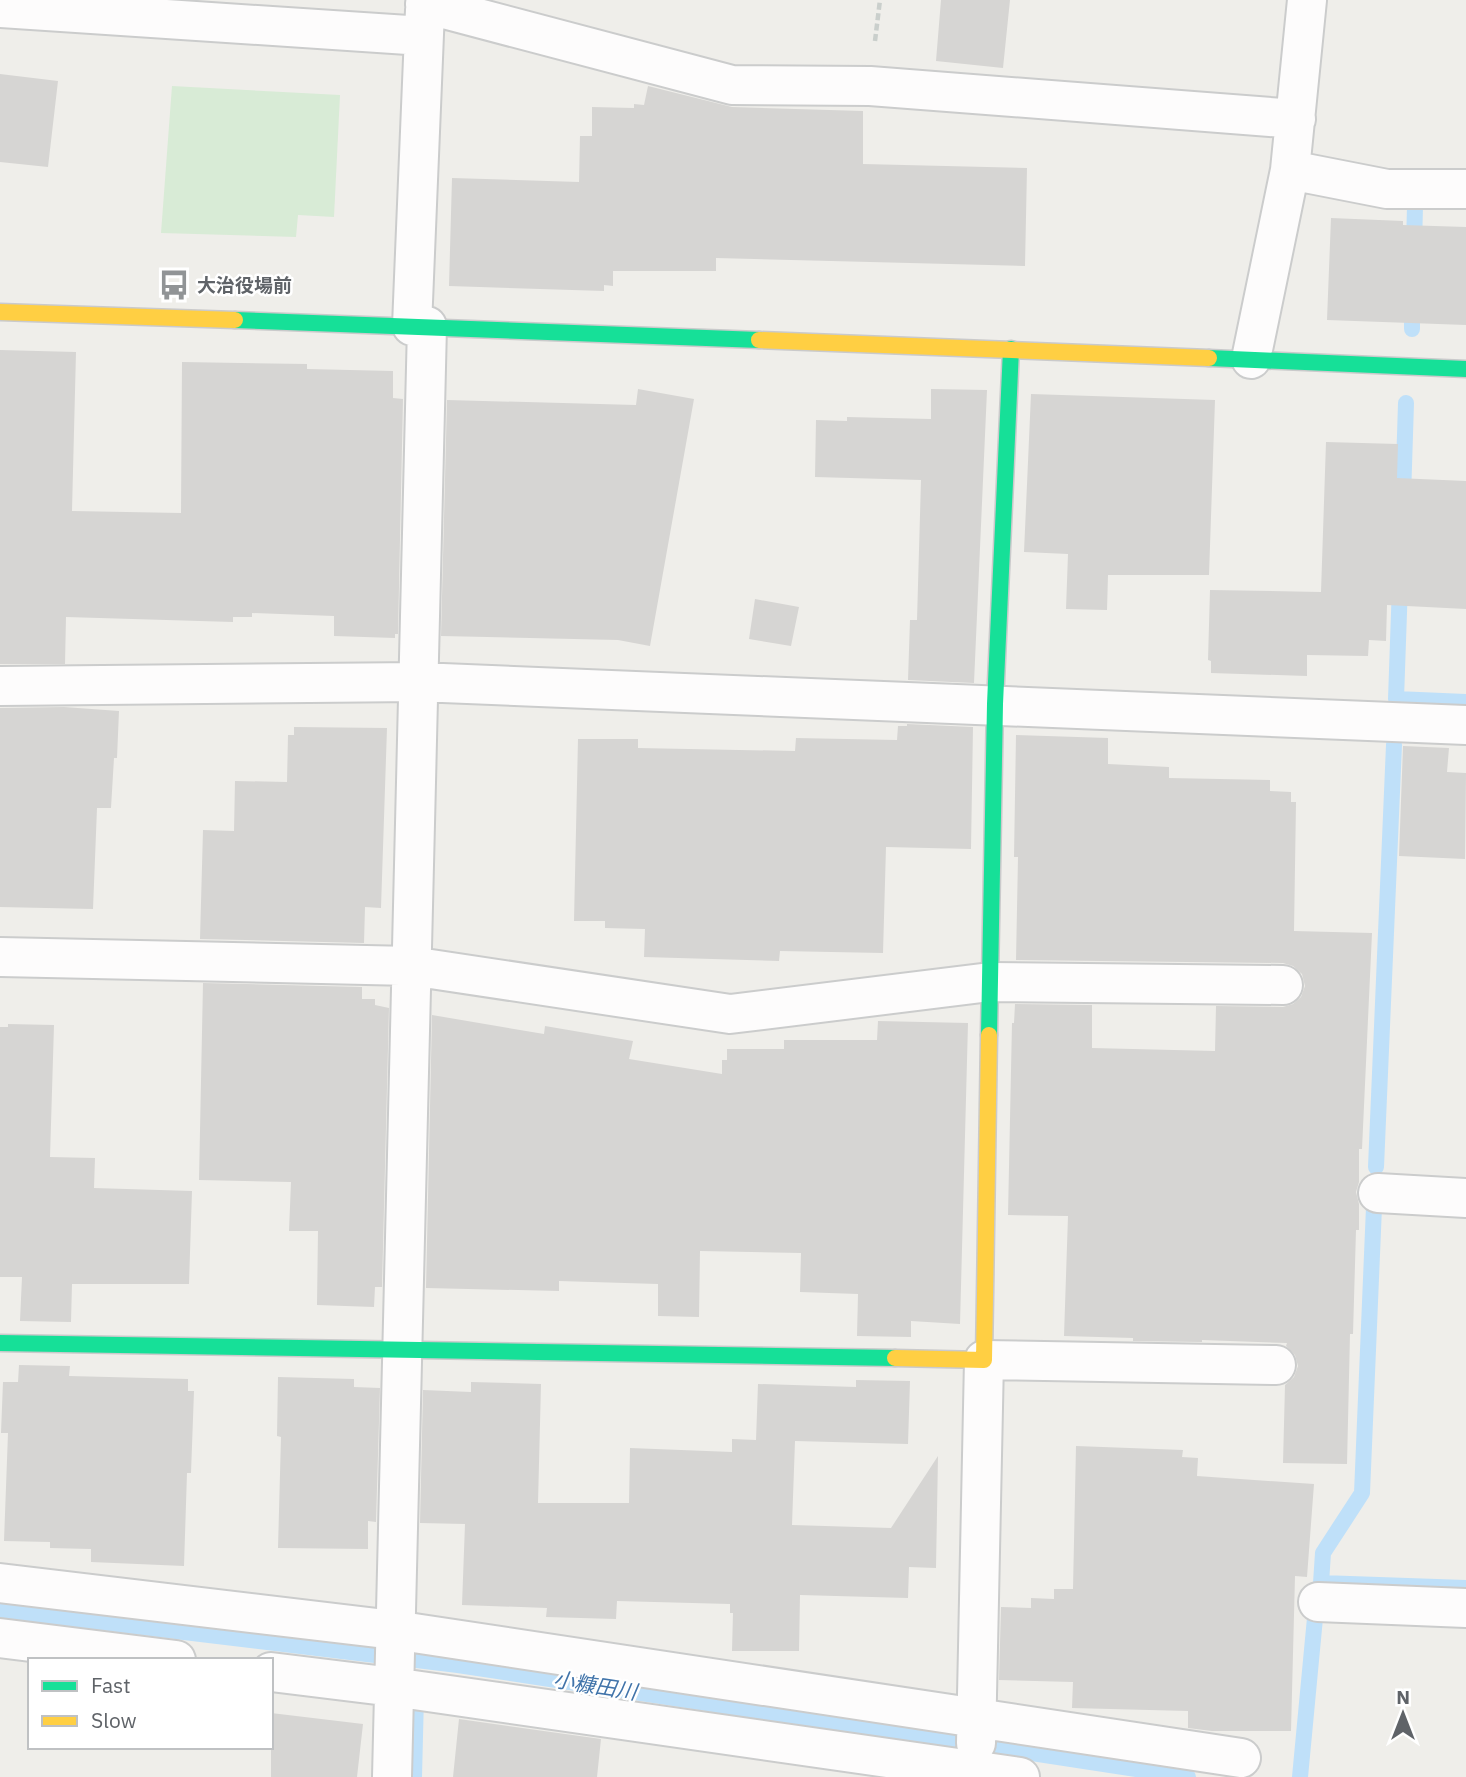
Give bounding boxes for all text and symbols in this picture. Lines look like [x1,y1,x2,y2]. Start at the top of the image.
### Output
bus stop icon: 大治役場前 [157,268,191,302]
place label: 大治役場前 [197,273,292,297]
legend [28,1658,273,1749]
water label: 小糠田川 [551,1665,641,1706]
text: Fast [91,1671,131,1699]
north arrow [1368,1679,1438,1749]
text: N [1396,1685,1410,1709]
text: Slow [91,1706,137,1734]

